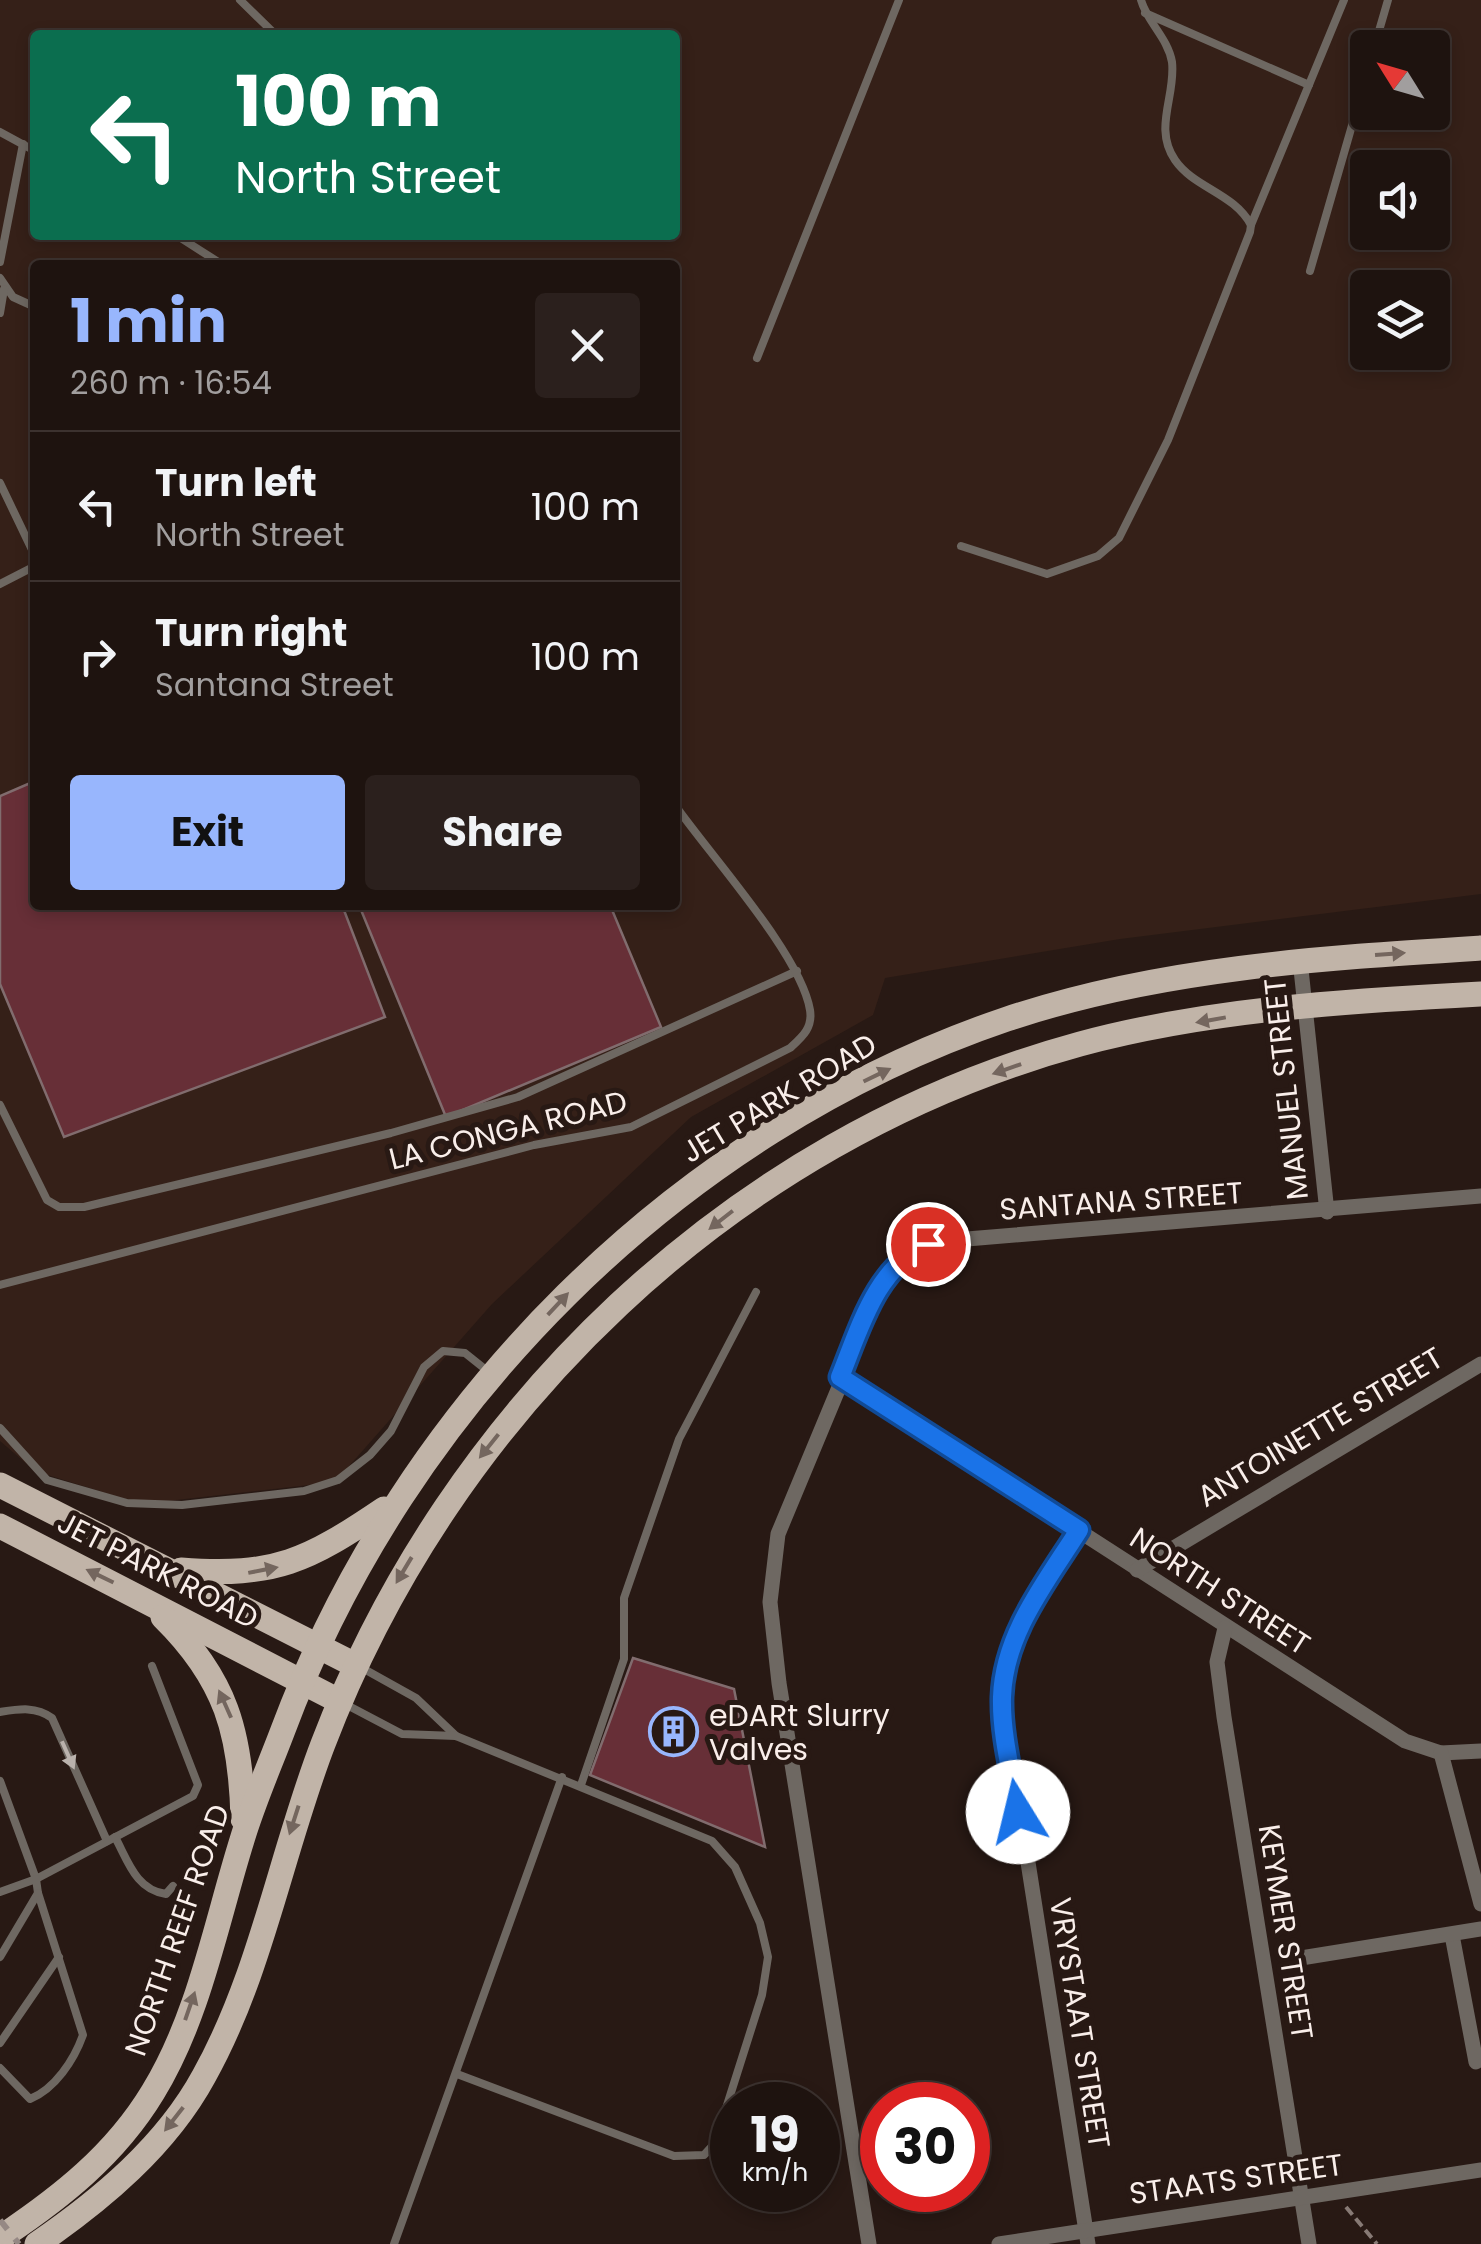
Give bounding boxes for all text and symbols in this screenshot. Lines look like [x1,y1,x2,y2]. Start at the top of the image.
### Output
north arrow [1350,30,1450,130]
map controls [1350,30,1450,370]
text: 100 m [235,52,442,151]
icon: left [70,70,200,200]
text: North Street [235,146,501,209]
button: sound [1350,150,1450,250]
button: layers [1350,270,1450,370]
text: 1 min [70,279,227,363]
button: close [535,293,640,398]
text: 260 m · 16:54 [70,360,272,405]
text: Turn left [155,456,317,509]
icon: left [70,479,125,534]
text: 100 m [531,480,640,533]
text: North Street [155,512,344,557]
text: Turn right [155,606,347,659]
icon: right [70,629,125,684]
text: 100 m [531,630,640,683]
text: Santana Street [155,662,394,707]
button: Exit [70,775,345,890]
button: Share [365,775,640,890]
one-way arrow [1375,946,1407,962]
street label: MANUEL STREET [1253,976,1319,1202]
one-way arrow [1195,1013,1227,1028]
street label: JET PARK ROAD [673,1023,885,1173]
one-way arrow [991,1062,1021,1077]
one-way arrow [863,1067,892,1084]
street label: LA CONGA ROAD [384,1080,632,1180]
street label: SANTANA STREET [998,1171,1244,1231]
pin [886,1202,971,1287]
one-way arrow [708,1210,734,1231]
icon: arrive [901,1217,956,1272]
one-way arrow [546,1292,569,1316]
street label: ANTOINETTE STREET [1189,1336,1451,1518]
one-way arrow [479,1434,500,1459]
street label: JET PARK ROAD [50,1501,266,1639]
street label: NORTH STREET [1121,1517,1319,1665]
one-way arrow [396,1556,413,1584]
one-way arrow [248,1561,279,1577]
one-way arrow [85,1567,114,1584]
one-way arrow [217,1689,233,1719]
place label: eDARt Slurry Valves [709,1694,890,1771]
building icon: eDARt Slurry Valves [648,1706,700,1758]
one-way arrow [60,1740,76,1770]
position arrow [966,1760,1070,1864]
street label: NORTH REEF ROAD [114,1799,240,2061]
one-way arrow [286,1805,301,1835]
street label: KEYMER STREET [1248,1821,1324,2043]
street label: VRYSTAAT STREET [1039,1894,1121,2152]
one-way arrow [183,1991,198,2021]
speed limit sign: 30 [860,2082,990,2212]
text: 19 [750,2099,800,2170]
one-way arrow [164,2107,185,2132]
street label: STAATS STREET [1126,2143,1346,2215]
text: km/h [742,2155,808,2190]

